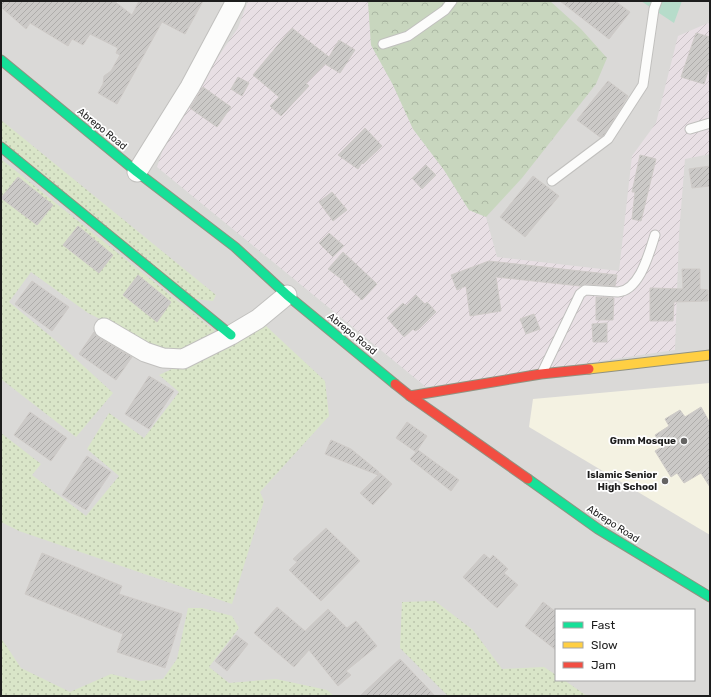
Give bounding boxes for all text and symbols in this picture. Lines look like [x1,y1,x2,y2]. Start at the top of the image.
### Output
street label: Abrepo Road [75,106,129,153]
street label: Abrepo Road [325,311,379,358]
place label: Gmm Mosque [610,435,676,447]
marker: Gmm Mosque [679,436,689,446]
place label: Islamic Senior High School [587,469,657,493]
marker: Islamic Senior High School [660,476,670,486]
street label: Abrepo Road [585,503,641,545]
legend [555,609,695,681]
text: Fast [591,618,615,632]
text: Slow [591,638,618,652]
text: Jam [591,658,616,672]

